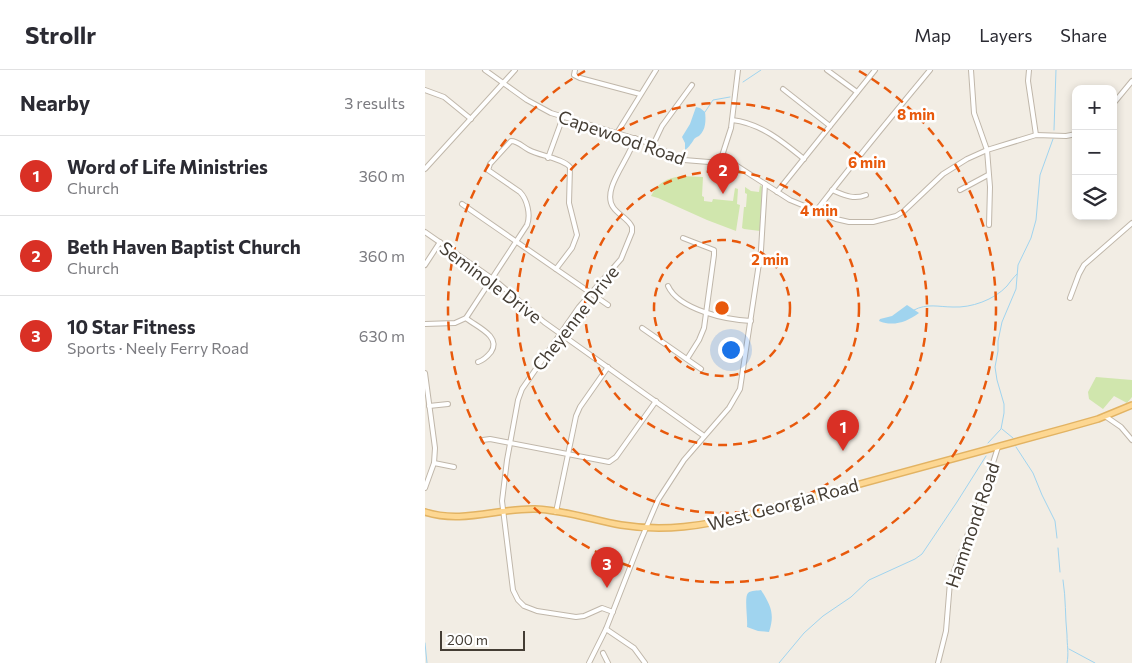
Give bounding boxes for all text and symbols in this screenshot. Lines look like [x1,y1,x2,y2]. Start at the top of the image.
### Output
text: Strollr [25,20,96,49]
text: Map [914,24,951,46]
text: Layers [979,24,1032,46]
text: Share [1060,24,1107,46]
map controls [1072,85,1117,220]
button: + [1072,85,1117,130]
text: Nearby [20,90,90,115]
text: 3 results [344,93,405,112]
street label: Capewood Road [555,105,689,169]
text: 8 min [897,105,935,123]
button: − [1072,130,1117,175]
pin: 2 [707,153,739,194]
text: 6 min [848,153,886,171]
text: Word of Life Ministries [67,155,268,178]
text: 1 [32,166,40,185]
text: 360 m [359,166,405,185]
button: layers [1072,175,1117,220]
text: Church [67,178,119,197]
text: 4 min [800,201,838,219]
text: Beth Haven Baptist Church [67,235,301,258]
street label: Seminole Drive [435,236,547,328]
text: 2 [31,246,41,265]
text: 360 m [359,246,405,265]
text: 2 min [751,250,789,268]
text: Church [67,258,119,277]
street label: Cheyenne Drive [527,261,623,375]
centre of rings [713,299,731,317]
text: 10 Star Fitness [67,315,196,338]
text: 3 [31,326,41,345]
text: 630 m [359,326,405,345]
your location [718,337,744,363]
text: Sports · Neely Ferry Road [67,338,249,357]
pin: 1 [827,410,859,451]
street label: Hammond Road [940,459,1004,591]
street label: West Georgia Road [705,473,861,535]
pin: 3 [591,547,623,588]
scale bar [440,628,525,651]
text: 200 m [447,631,488,648]

